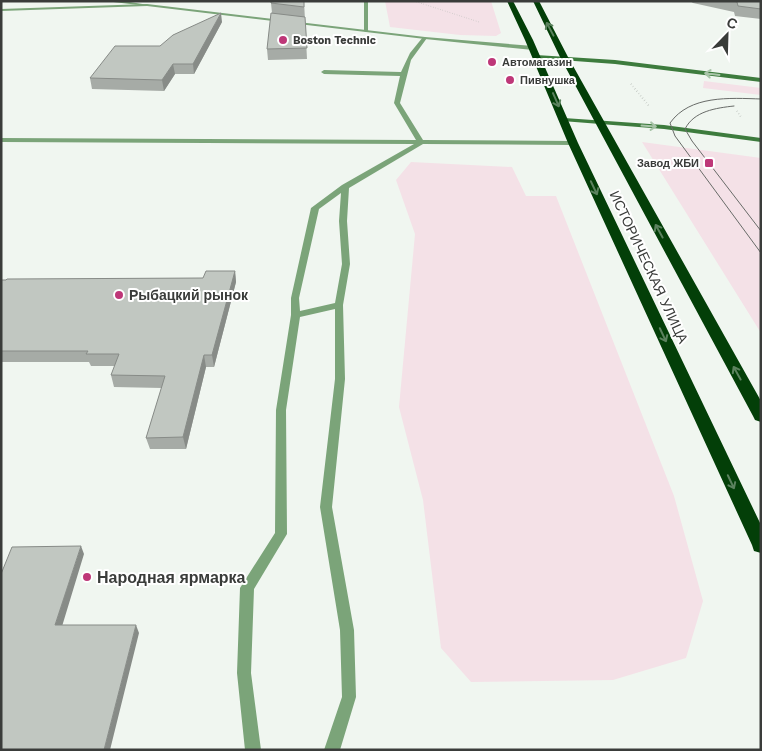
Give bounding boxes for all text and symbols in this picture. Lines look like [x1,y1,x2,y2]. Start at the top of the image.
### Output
north arrow [702,10,752,60]
text: С [724,14,740,32]
one-way arrow [545,22,554,37]
marker: Boston Technic [277,34,289,46]
place label: Boston Technic [293,34,376,47]
marker: Автомагазин [486,56,498,68]
place label: Автомагазин [502,56,572,69]
one-way arrow [705,69,721,79]
marker: Пивнушка [504,74,516,86]
place label: Пивнушка [520,74,576,87]
one-way arrow [551,92,561,107]
one-way arrow [641,121,657,130]
place label: Завод ЖБИ [637,157,699,170]
marker: Завод ЖБИ [703,157,715,169]
one-way arrow [590,180,599,195]
street label: ИСТОРИЧЕСКАЯ УЛИЦА [607,188,692,346]
one-way arrow [654,224,664,239]
place label: Рыбацкий рынок [129,287,249,303]
marker: Рыбацкий рынок [113,289,125,301]
one-way arrow [658,327,668,342]
one-way arrow [732,367,742,381]
one-way arrow [727,474,737,489]
place label: Народная ярмарка [97,568,246,587]
marker: Народная ярмарка [81,571,93,583]

